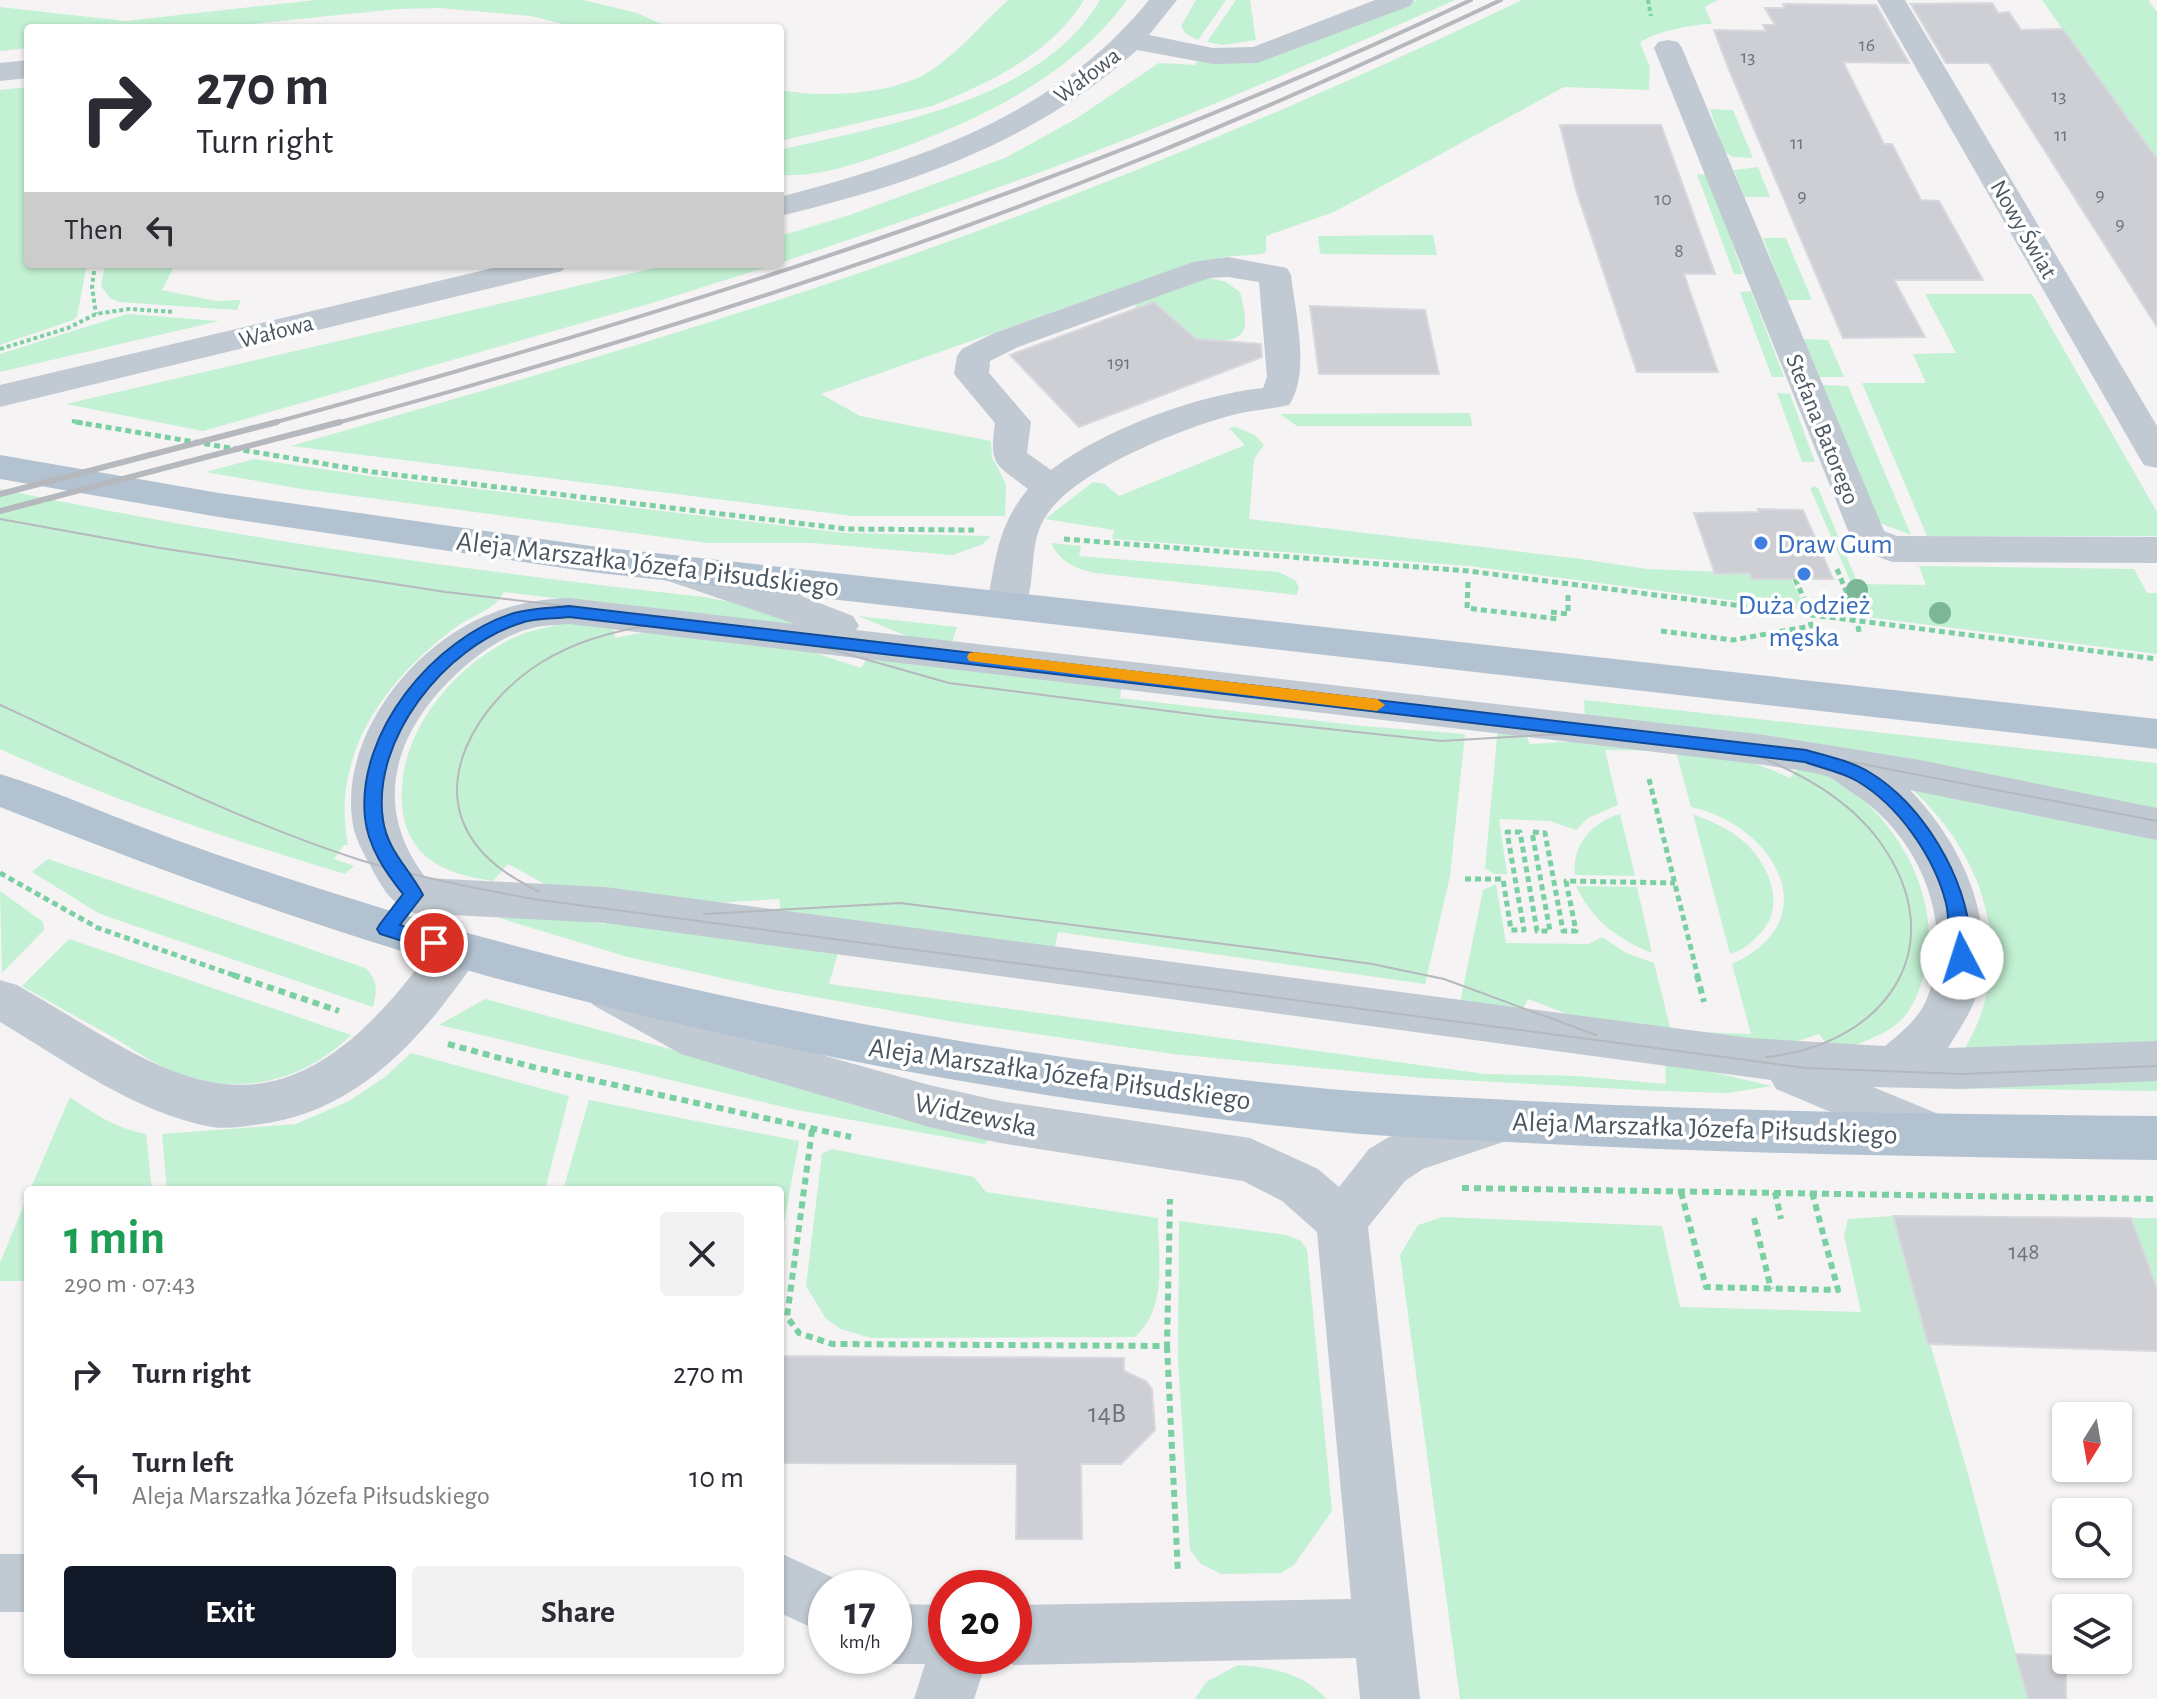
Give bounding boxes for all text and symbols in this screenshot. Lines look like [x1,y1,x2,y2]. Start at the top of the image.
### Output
house number: 16 [1859,35,1875,55]
street label: Wałowa [1050,43,1125,108]
house number: 13 [1740,47,1756,67]
icon: right [64,56,168,160]
text: 270 m [196,59,329,115]
house number: 13 [2051,86,2067,106]
text: Turn right [196,124,333,160]
house number: 11 [2054,125,2068,145]
house number: 11 [1790,133,1804,153]
street label: Nowy Świat [1985,175,2063,283]
house number: 9 [2095,185,2105,205]
house number: 9 [1797,186,1807,206]
house number: 10 [1654,189,1672,209]
icon: left [139,208,183,252]
house number: 9 [2115,214,2125,234]
text: Then [64,215,123,245]
house number: 8 [1674,241,1684,261]
street label: Wałowa [237,311,316,353]
street label: Stefana Batorego [1781,351,1863,508]
house number: 191 [1107,353,1131,373]
street label: Aleja Marszałka Józefa Piłsudskiego [455,528,841,602]
place label: Draw Gum [1777,531,1893,559]
marker: Draw Gum [1752,534,1770,552]
marker: Duża odzież męska [1795,565,1813,583]
place label: Duża odzież męska [1738,592,1870,652]
pin [400,909,468,977]
position arrow [1920,916,2004,1000]
icon: arrive [412,921,456,965]
street label: Aleja Marszałka Józefa Piłsudskiego [867,1034,1252,1116]
street label: Widzewska [912,1089,1040,1143]
street label: Aleja Marszałka Józefa Piłsudskiego [1512,1108,1898,1150]
button: close [660,1212,744,1296]
text: 1 min [64,1215,165,1263]
house number: 148 [2008,1240,2040,1264]
text: 290 m · 07:43 [64,1271,195,1297]
icon: right [64,1352,108,1396]
text: Turn right [132,1359,251,1389]
text: 270 m [673,1359,744,1389]
house number: 14B [1088,1400,1126,1428]
north arrow [2052,1402,2132,1482]
map controls [2052,1402,2132,1674]
text: Turn left [132,1448,233,1478]
icon: left [64,1456,108,1500]
text: 10 m [689,1463,744,1493]
text: Aleja Marszałka Józefa Piłsudskiego [132,1483,490,1509]
button: search [2052,1498,2132,1578]
button: Exit [64,1566,396,1658]
button: Share [412,1566,744,1658]
speed limit sign: 20 [928,1570,1032,1674]
text: 17 [844,1592,876,1632]
button: layers [2052,1594,2132,1674]
text: km/h [839,1632,881,1652]

